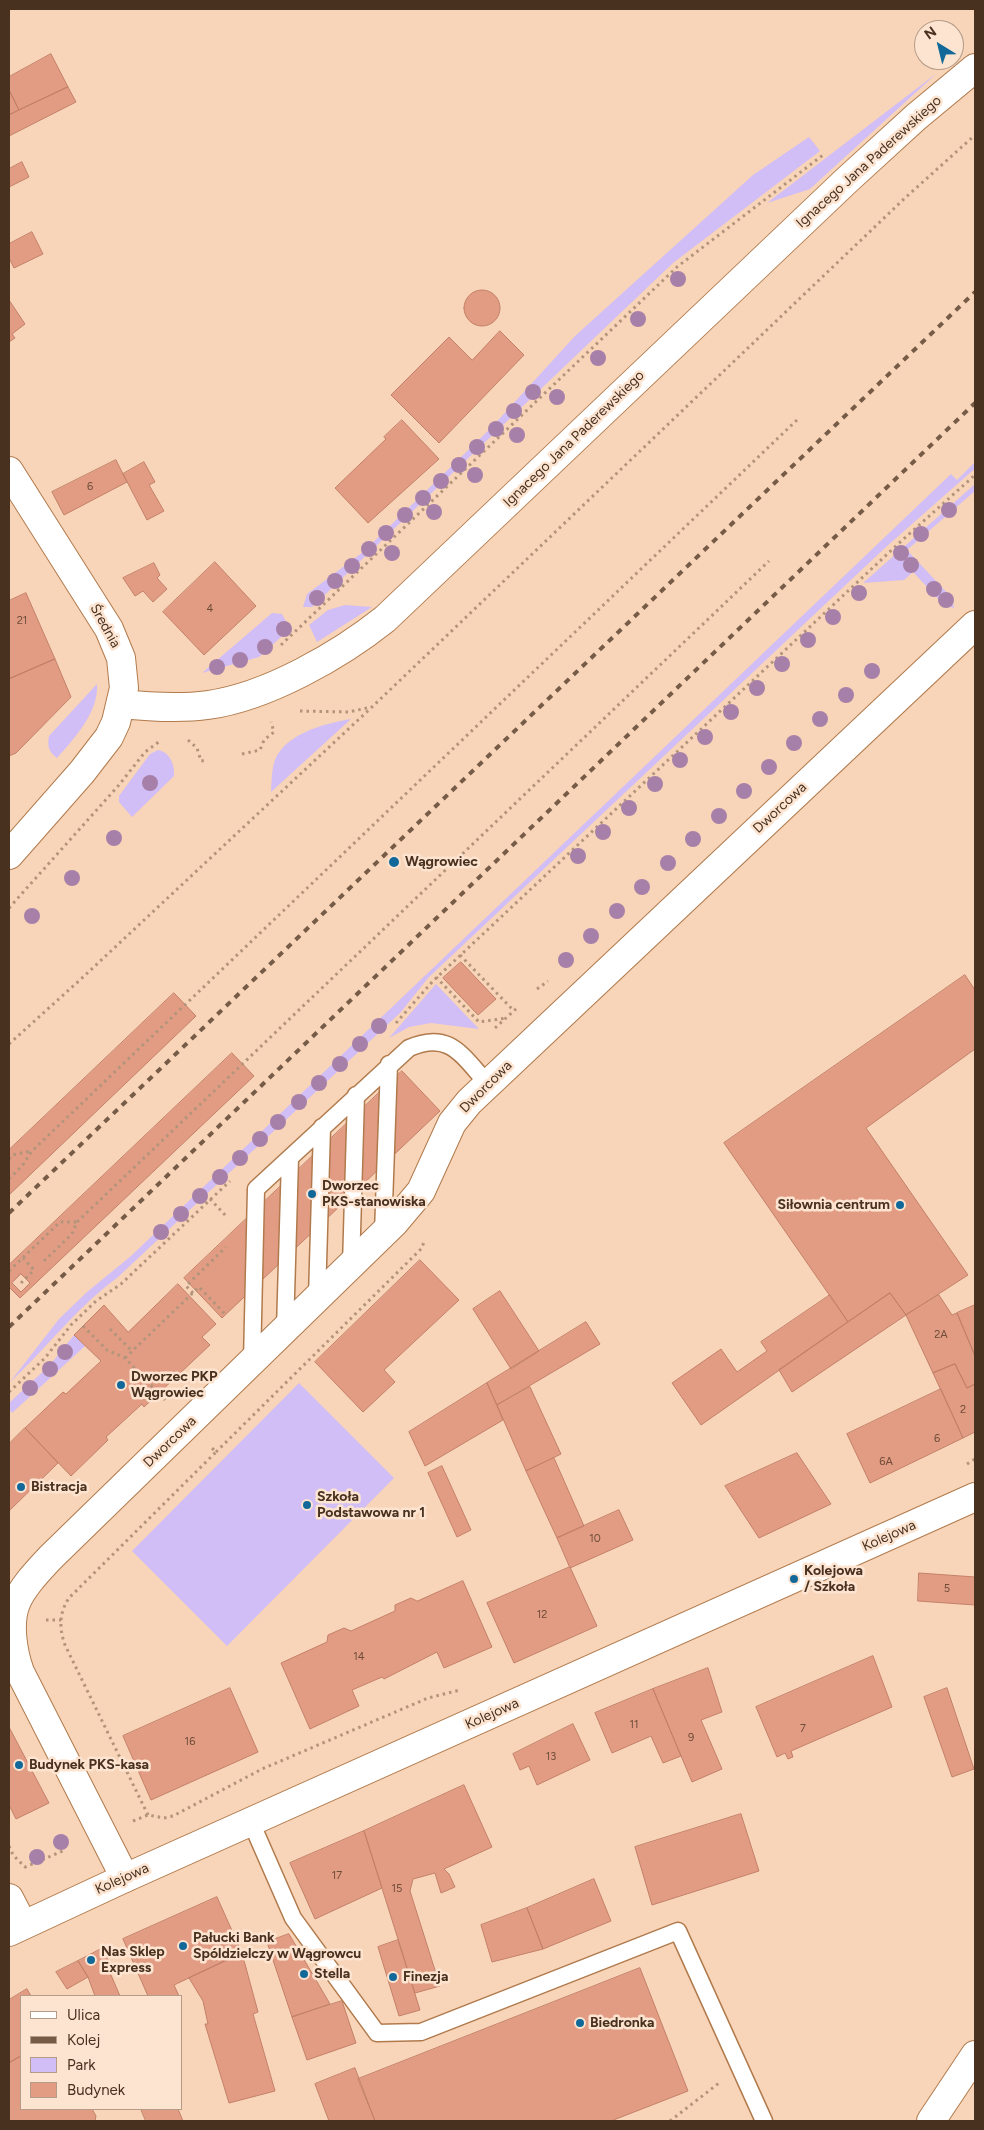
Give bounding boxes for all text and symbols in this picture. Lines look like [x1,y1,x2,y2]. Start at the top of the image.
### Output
north arrow [914,20,964,70]
text: N [921,23,940,43]
street label: Ignacego Jana Paderewskiego [793,92,945,232]
street label: Ignacego Jana Paderewskiego [500,367,648,511]
house number: 6 [87,480,93,494]
street label: Średnia [86,601,124,651]
house number: 4 [207,602,213,616]
house number: 21 [17,614,27,628]
street label: Dworcowa [750,779,810,837]
place label: Wągrowiec [405,854,478,870]
marker: Wągrowiec [387,855,401,869]
street label: Dworcowa [456,1057,516,1117]
place label: Dworzec PKS-stanowiska [322,1178,426,1210]
marker: Dworzec PKS-stanowiska [306,1188,318,1200]
place label: Siłownia centrum [777,1197,890,1213]
marker: Siłownia centrum [894,1199,906,1211]
house number: 2A [934,1328,948,1342]
place label: Dworzec PKP Wągrowiec [131,1369,217,1401]
marker: Dworzec PKP Wągrowiec [115,1379,127,1391]
house number: 2 [960,1403,966,1417]
street label: Dworcowa [140,1413,200,1471]
house number: 6 [934,1432,940,1446]
house number: 6A [879,1455,893,1469]
place label: Bistracja [31,1479,87,1495]
marker: Bistracja [15,1481,27,1493]
place label: Szkoła Podstawowa nr 1 [317,1489,425,1521]
marker: Szkoła Podstawowa nr 1 [301,1499,313,1511]
street label: Kolejowa [860,1517,918,1555]
house number: 10 [589,1532,601,1546]
place label: Kolejowa / Szkoła [804,1563,863,1595]
marker: Kolejowa / Szkoła [788,1573,800,1585]
house number: 5 [944,1582,950,1596]
house number: 12 [537,1608,547,1622]
house number: 14 [353,1650,365,1664]
street label: Kolejowa [463,1695,521,1733]
house number: 11 [629,1718,639,1732]
house number: 7 [800,1722,806,1736]
house number: 9 [688,1731,694,1745]
house number: 16 [185,1735,195,1749]
house number: 13 [546,1750,556,1764]
place label: Budynek PKS-kasa [29,1757,149,1773]
marker: Budynek PKS-kasa [13,1759,25,1771]
street label: Kolejowa [93,1860,151,1898]
house number: 17 [332,1869,342,1883]
house number: 15 [392,1882,402,1896]
place label: Pałucki Bank Spóldzielczy w Wągrowcu [193,1930,361,1962]
marker: Pałucki Bank Spóldzielczy w Wągrowcu [177,1940,189,1952]
place label: Nas Sklep Express [101,1944,165,1976]
marker: Nas Sklep Express [85,1954,97,1966]
place label: Stella [314,1966,350,1982]
marker: Stella [298,1968,310,1980]
place label: Finezja [403,1969,448,1985]
marker: Finezja [387,1971,399,1983]
legend [20,1995,182,2110]
text: Ulica [67,2006,100,2024]
place label: Biedronka [590,2015,654,2031]
marker: Biedronka [574,2017,586,2029]
text: Kolej [67,2031,100,2049]
text: Park [67,2056,96,2074]
text: Budynek [67,2081,125,2099]

